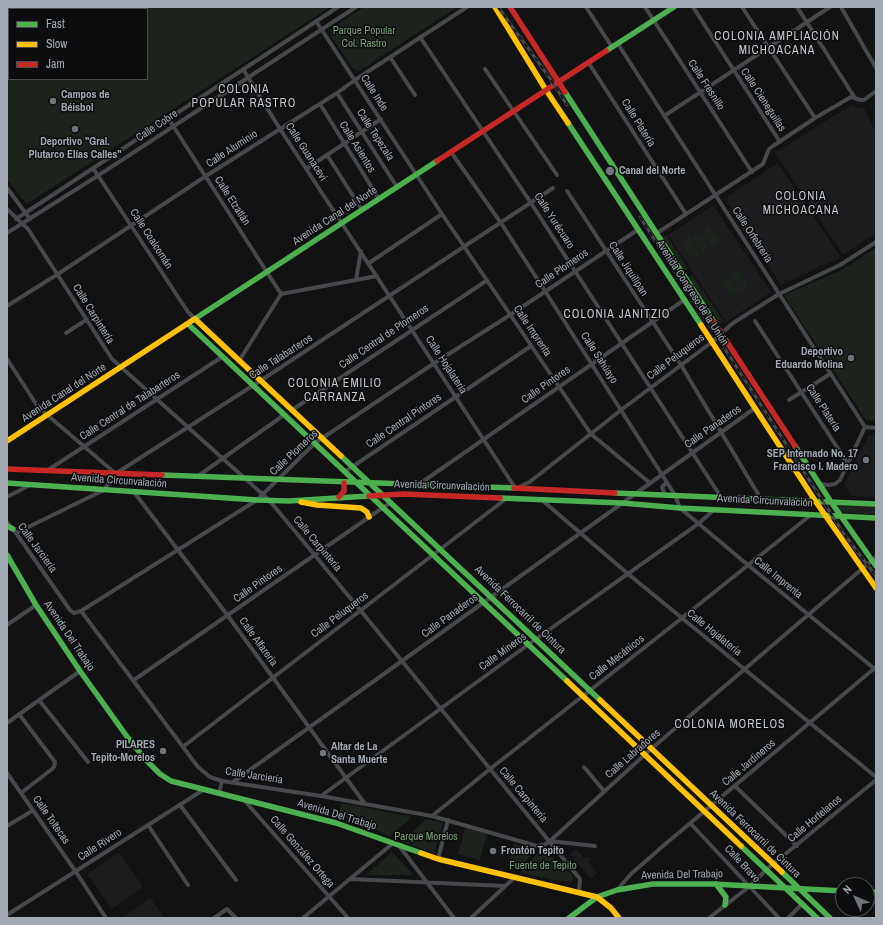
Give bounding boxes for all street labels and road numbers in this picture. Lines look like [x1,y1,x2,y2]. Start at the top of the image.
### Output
street label: Calle Fresnillo [685,57,727,113]
street label: Calle Cieneguillas [738,66,788,134]
street label: Calle Inde [357,72,391,114]
street label: Calle Platería [618,97,658,149]
street label: Calle Cobre [134,107,180,145]
street label: Calle Tepezala [353,107,397,163]
street label: Calle Asientos [336,119,378,175]
street label: Calle Guanacevi [282,120,330,184]
street label: Calle Aluminio [204,127,260,171]
street label: Calle Etzatlán [211,174,253,228]
street label: Avenida Canal del Norte [290,184,380,248]
street label: Calle Yurécuaro [531,190,577,252]
street label: Calle Orfebrería [729,204,775,266]
street label: Calle Coalcomán [127,207,175,271]
street label: Avenida Congreso de la Unión [653,238,731,348]
street label: Calle Jiquilipan [606,239,650,299]
street label: Calle Plomeros [533,246,591,292]
street label: Calle Carpintería [69,282,117,346]
street label: Calle Central de Plomeros [337,302,431,372]
street label: Calle Imprenta [510,303,554,359]
street label: Calle Sahúayo [577,330,621,386]
street label: Calle Peluqueros [645,331,707,383]
street label: Calle Talabarteros [247,332,315,382]
street label: Calle Hojalatería [422,333,470,397]
street label: Avenida Canal del Norte [19,361,109,425]
street label: Calle Pintores [519,363,573,407]
street label: Calle Central de Talabarteros [77,369,183,443]
street label: Calle Platería [803,382,843,434]
street label: Calle Central Pintores [364,391,444,451]
street label: Calle Panaderos [682,402,744,452]
street label: Calle Plomeros [267,427,321,479]
street label: Avenida Circunvalación [71,471,167,491]
street label: Avenida Circunvalación [394,478,490,494]
street label: Avenida Circunvalación [717,492,813,510]
street label: Calle Carpintería [290,514,344,574]
street label: Calle Jarciería [15,521,59,575]
street label: Calle Imprenta [751,554,805,602]
street label: Calle Pintores [231,562,285,606]
street label: Avenida Ferrocarril de Cintura [472,563,568,657]
street label: Calle Peluqueros [309,589,371,641]
street label: Calle Panaderos [419,591,481,641]
street label: Avenida Del Trabajo [41,598,97,674]
street label: Calle Hojalatería [684,607,744,659]
street label: Calle Alfareria [236,615,280,669]
street label: Calle Mineros [477,630,529,674]
street label: Calle Mecánicos [587,632,647,684]
street label: Calle Labradores [603,726,663,782]
street label: Calle Jardineros [720,737,778,789]
street label: Calle Jarciería [224,765,284,787]
street label: Calle Carpintería [496,765,550,825]
street label: Avenida Ferrocarril de Cintura [707,787,803,881]
street label: Calle Toltecas [29,793,73,847]
street label: Calle Hortelanos [785,793,845,845]
street label: Avenida Del Trabajo [296,797,378,833]
street label: Calle González Ortega [267,813,337,891]
street label: Calle Rivero [76,826,124,864]
street label: Calle Bravo [721,842,763,886]
street label: Avenida Del Trabajo [641,868,723,882]

